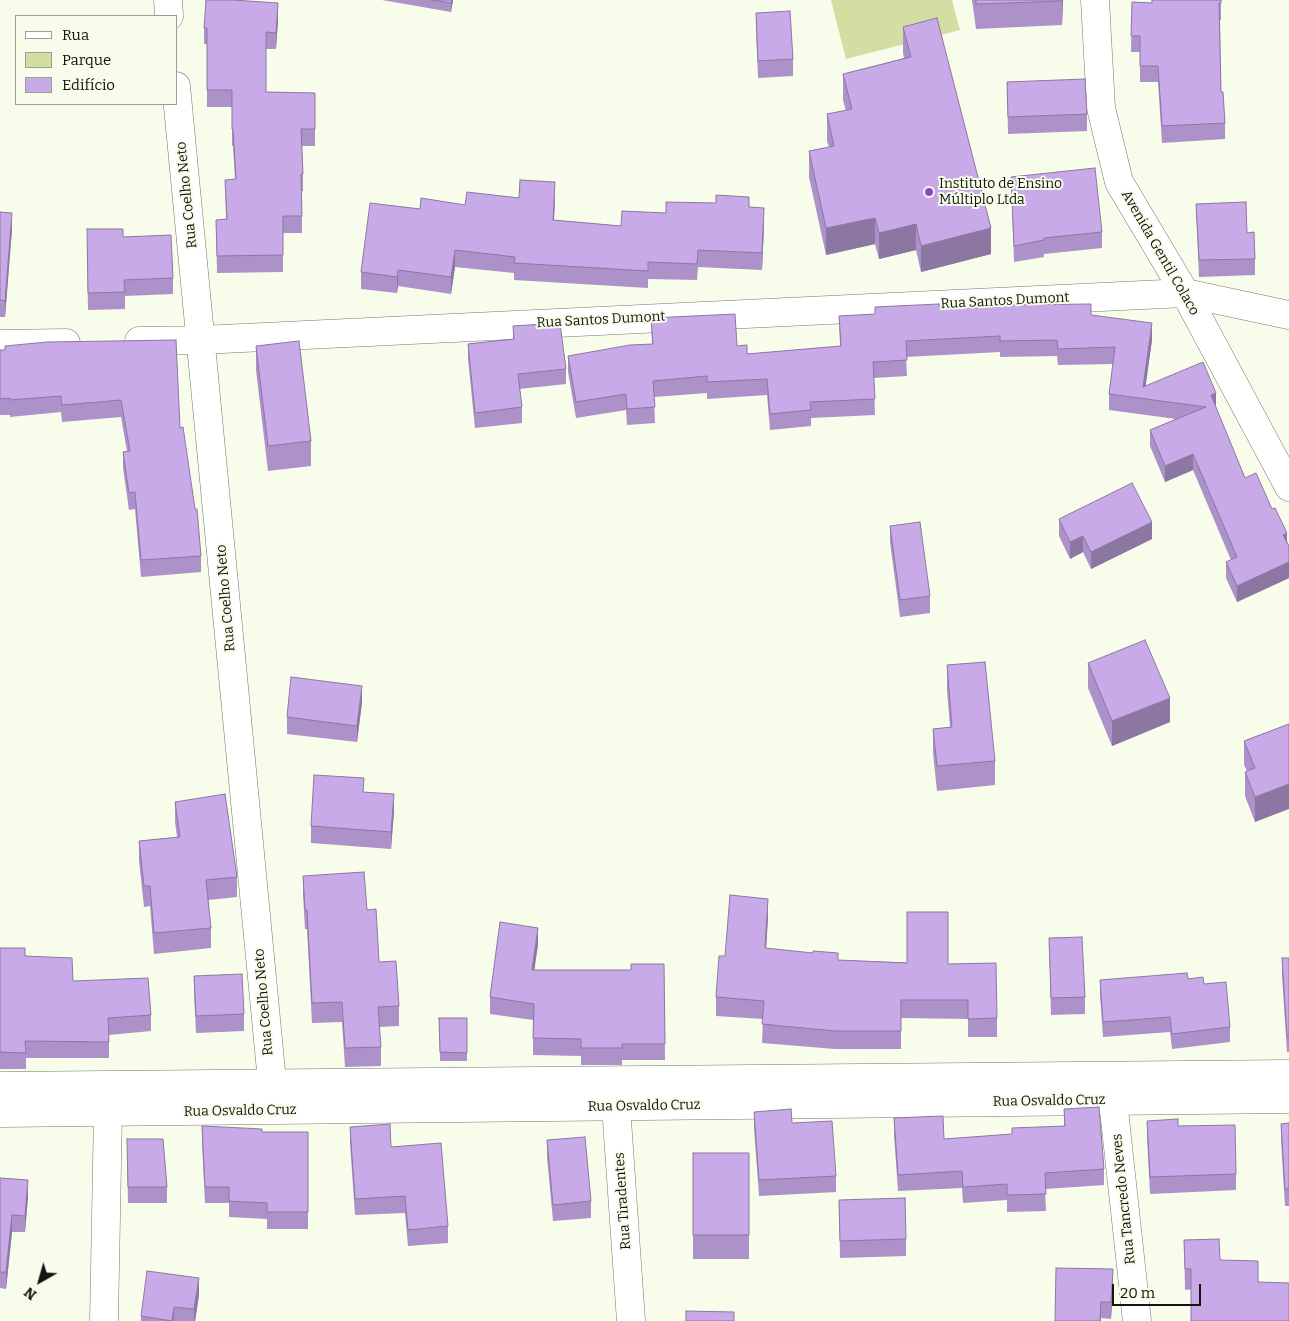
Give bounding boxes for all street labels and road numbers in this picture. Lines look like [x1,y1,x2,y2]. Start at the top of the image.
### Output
street label: Rua Coelho Neto [173,141,201,249]
street label: Avenida Gentil Colaco [1117,187,1203,319]
street label: Rua Santos Dumont [940,289,1070,313]
street label: Rua Santos Dumont [536,308,666,332]
street label: Rua Coelho Neto [213,544,239,652]
street label: Rua Coelho Neto [251,948,277,1056]
street label: Rua Osvaldo Cruz [992,1092,1106,1110]
street label: Rua Osvaldo Cruz [587,1097,701,1115]
street label: Rua Osvaldo Cruz [183,1102,297,1120]
street label: Rua Tancredo Neves [1109,1133,1139,1265]
street label: Rua Tiradentes [611,1152,635,1250]

